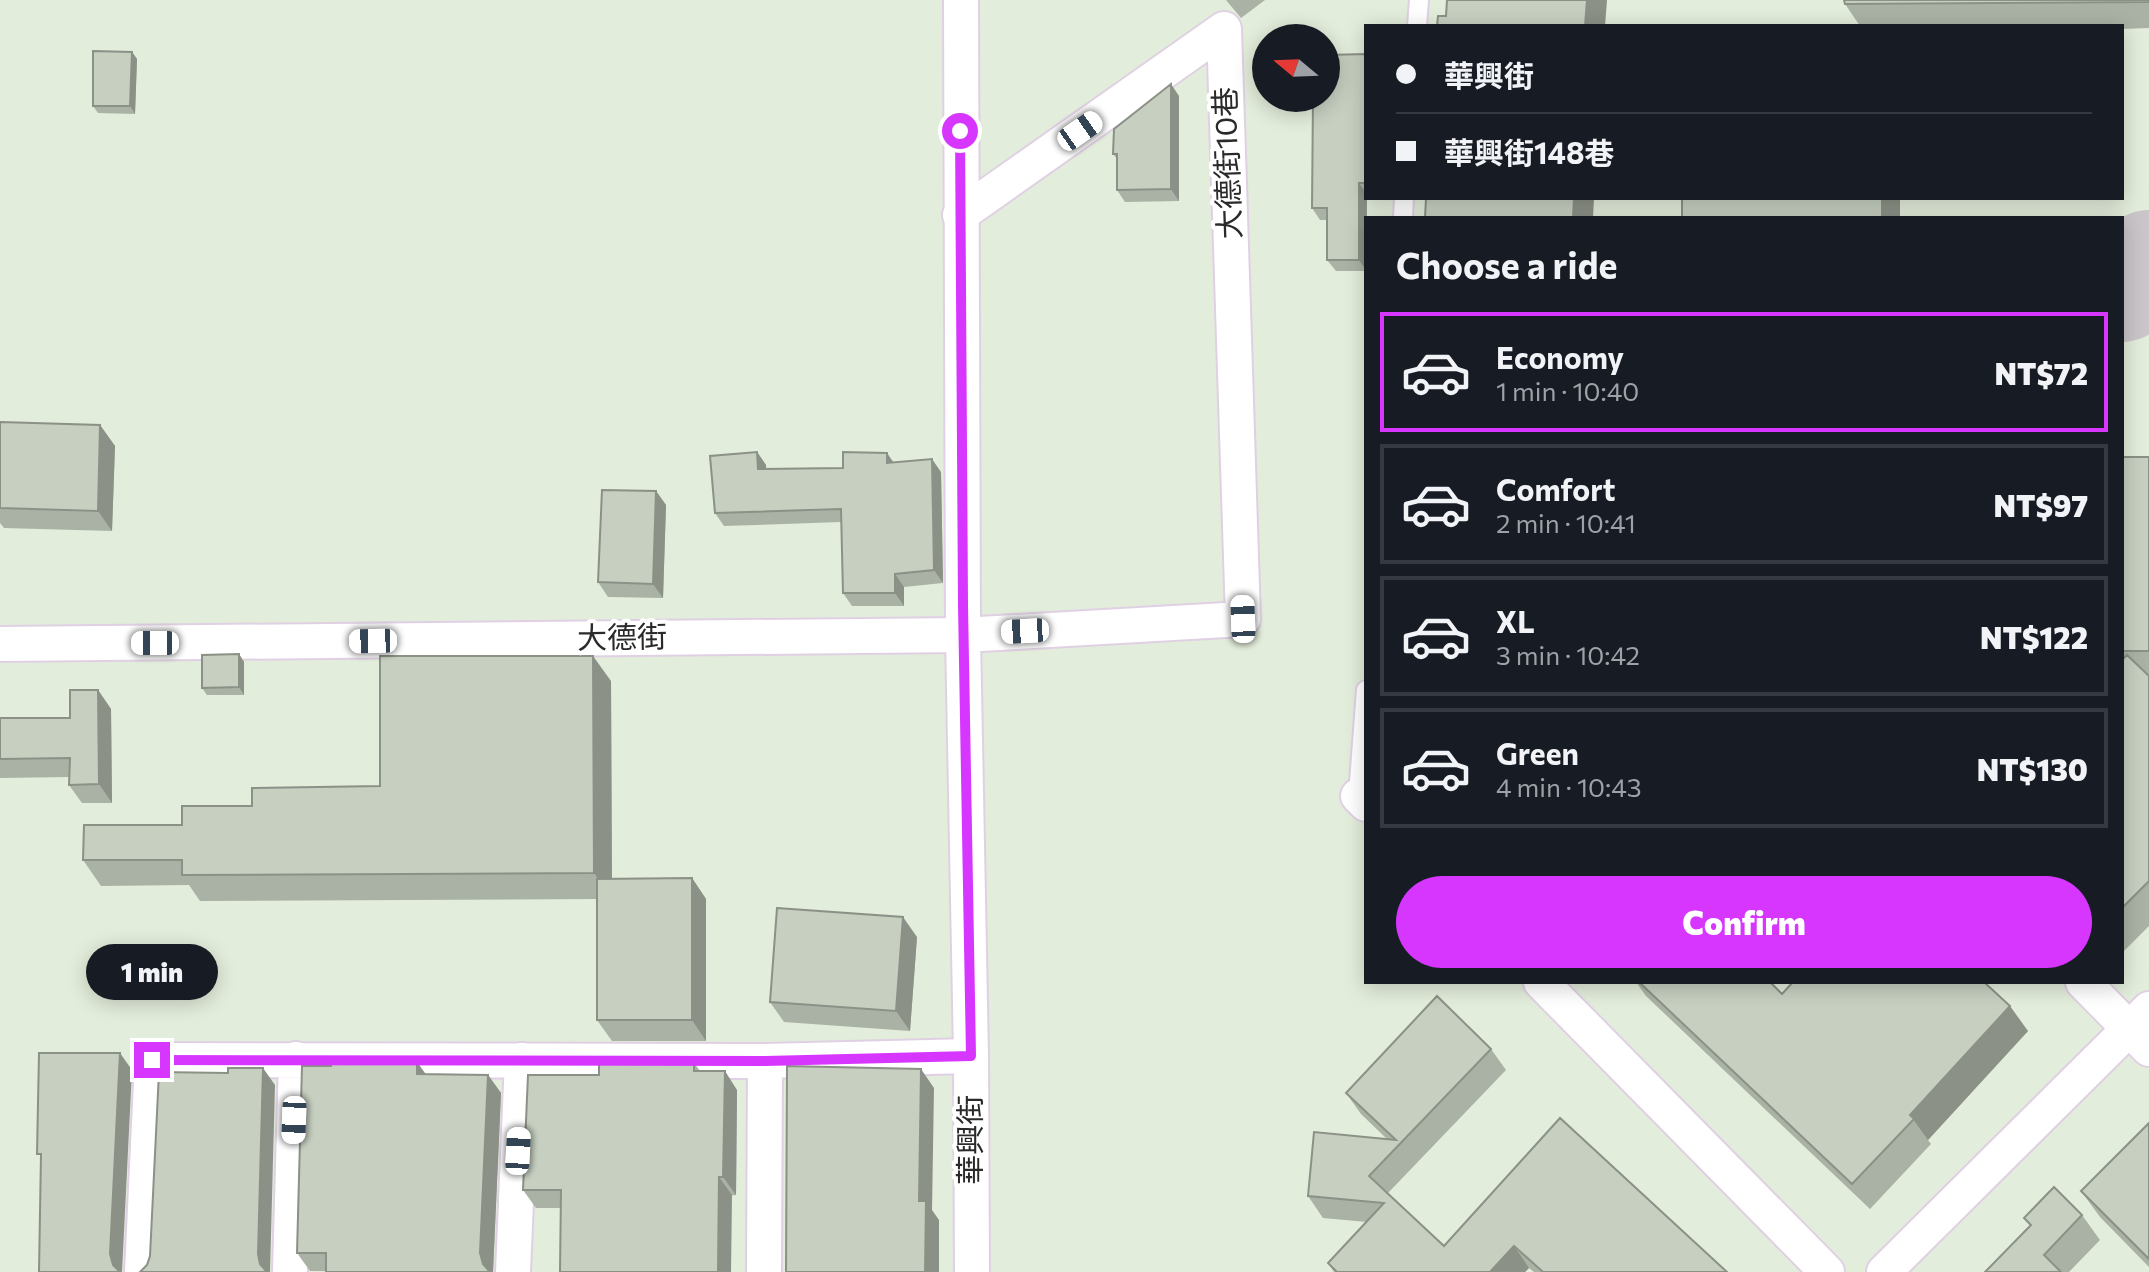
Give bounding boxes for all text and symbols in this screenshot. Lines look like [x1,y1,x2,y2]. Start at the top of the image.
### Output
north arrow [1252,24,1340,112]
map controls [1252,24,1340,112]
text: 華興街 [1444,56,1534,93]
street label: 大德街10巷 [1204,86,1247,240]
car [1053,107,1107,155]
route start [942,113,978,149]
text: 華興街148巷 [1444,133,1615,170]
text: Choose a ride [1396,242,1617,286]
icon: car [1400,336,1472,408]
text: Economy [1496,338,1624,375]
text: NT$72 [1994,354,2088,391]
text: 1 min · 10:40 [1496,375,1639,406]
icon: car [1400,468,1472,540]
text: Comfort [1496,470,1615,507]
text: NT$97 [1994,486,2088,523]
text: 2 min · 10:41 [1496,507,1636,538]
car [1230,595,1256,643]
icon: car [1400,600,1472,672]
text: XL [1496,602,1535,639]
street label: 大德街 [577,616,667,655]
car [1000,618,1050,644]
text: NT$122 [1980,618,2088,655]
car [349,629,397,653]
car [131,631,179,655]
text: 3 min · 10:42 [1496,639,1640,670]
icon: car [1400,732,1472,804]
text: Green [1496,734,1579,771]
text: NT$130 [1977,750,2088,787]
text: 4 min · 10:43 [1496,771,1642,802]
button: Confirm [1396,876,2092,968]
callout: 1 min [86,944,218,1000]
text: 1 min [121,956,183,987]
route end [134,1042,170,1078]
street label: 華興街 [950,1095,987,1185]
car [281,1096,307,1144]
car [505,1126,531,1176]

